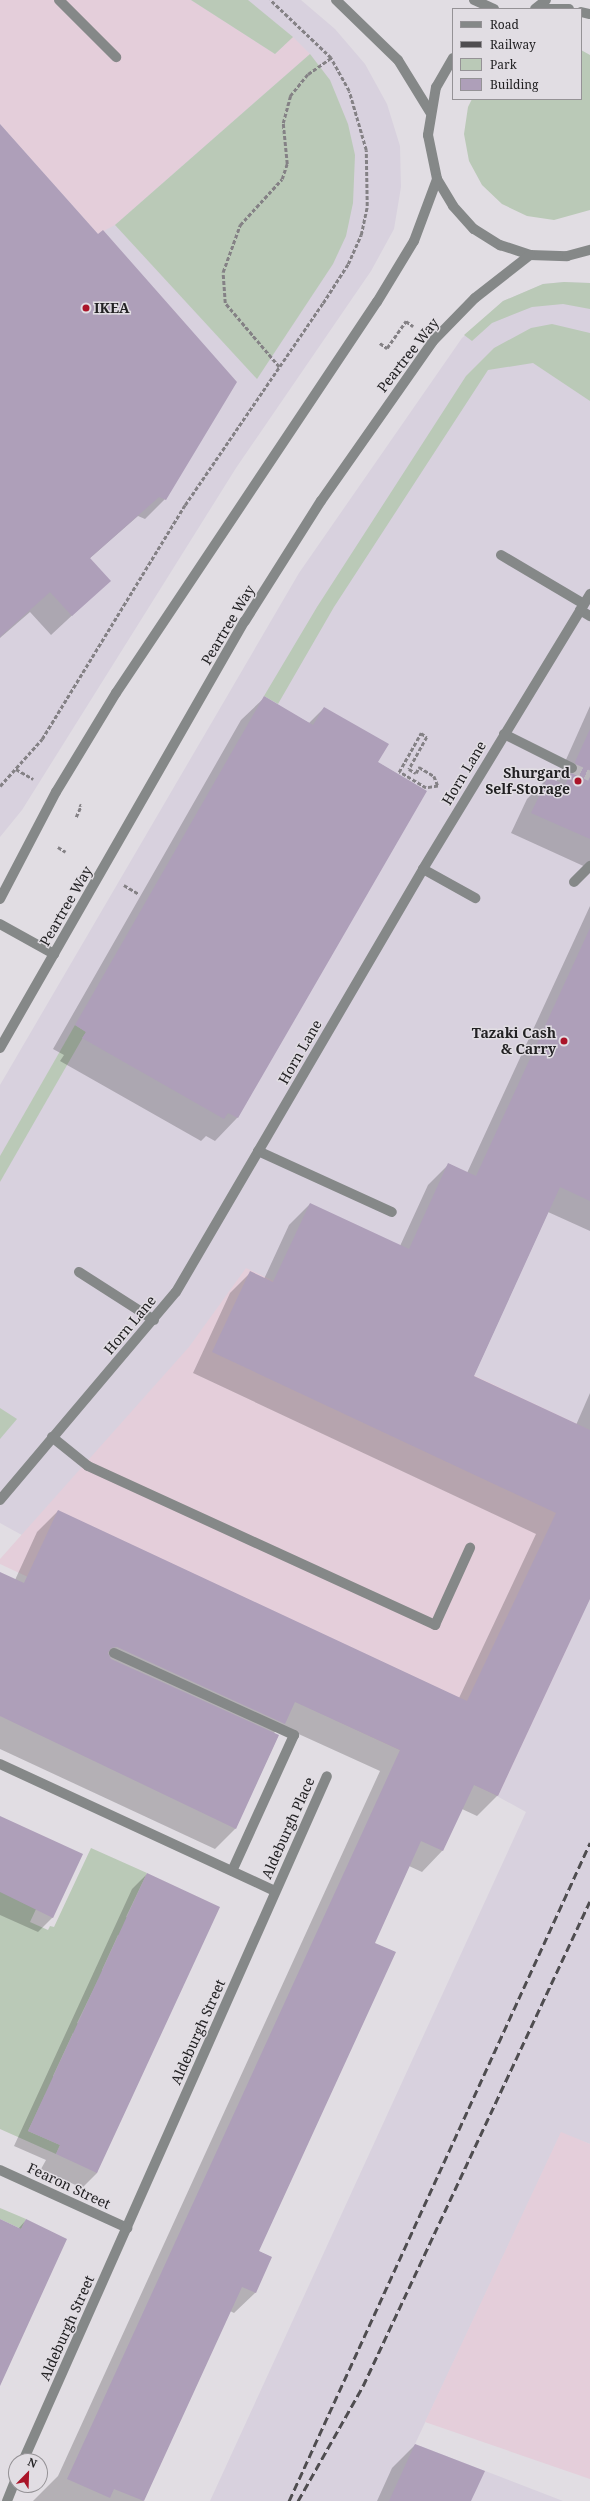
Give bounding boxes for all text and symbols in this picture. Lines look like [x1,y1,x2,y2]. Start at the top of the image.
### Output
legend [452,8,582,100]
text: Road [490,16,519,33]
text: Railway [490,36,536,53]
text: Park [490,56,517,73]
text: Building [490,76,538,93]
place label: IKEA [94,300,130,316]
marker: IKEA [81,303,91,313]
street label: Peartree Way [374,314,442,396]
street label: Peartree Way [198,582,258,668]
street label: Horn Lane [438,738,490,808]
place label: Shurgard Self-Storage [485,765,570,798]
marker: Shurgard Self-Storage [573,776,583,786]
street label: Peartree Way [36,863,96,949]
street label: Horn Lane [275,1017,325,1087]
place label: Tazaki Cash & Carry [472,1025,556,1058]
marker: Tazaki Cash & Carry [559,1036,569,1046]
street label: Horn Lane [101,1292,159,1358]
street label: Aldeburgh Place [258,1775,318,1881]
street label: Aldeburgh Street [167,1977,229,2087]
street label: Fearon Street [25,2159,113,2213]
street label: Aldeburgh Street [36,2273,98,2383]
north arrow [8,2453,48,2493]
text: N [26,2454,39,2471]

